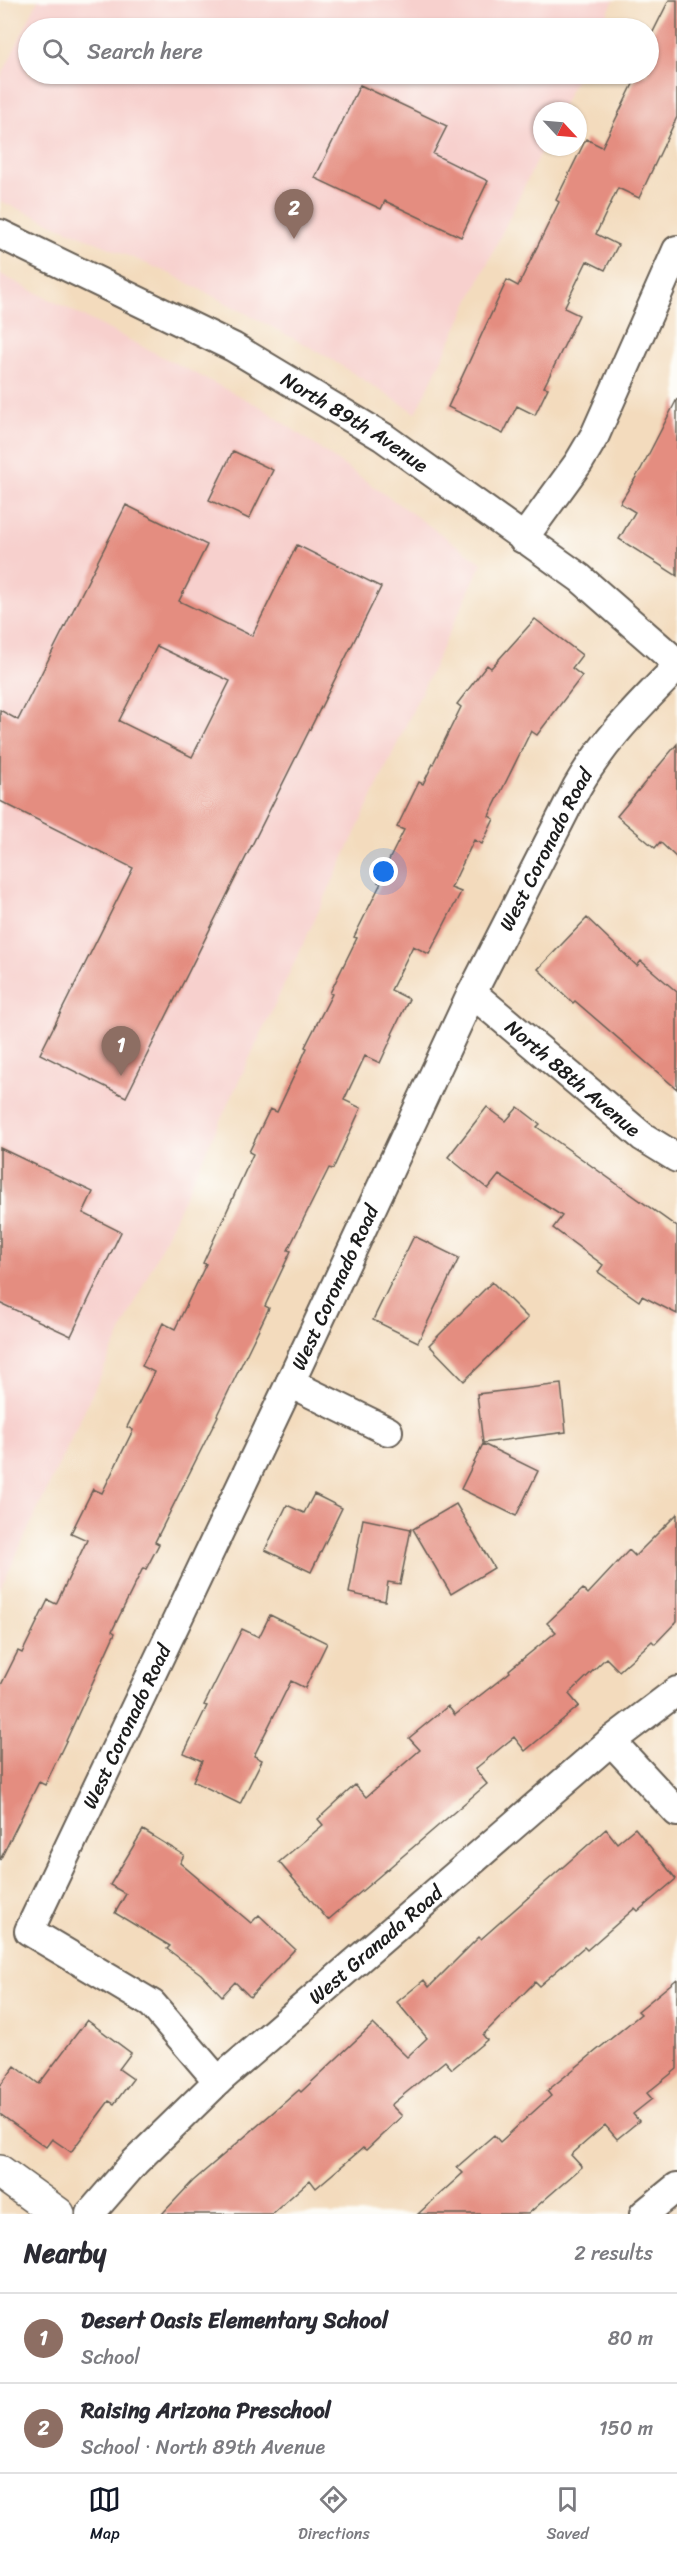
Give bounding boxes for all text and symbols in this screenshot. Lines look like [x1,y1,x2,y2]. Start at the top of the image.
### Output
search box [18,18,659,84]
text: Search here [87,32,203,71]
icon: search [39,35,72,68]
north arrow [533,102,587,156]
pin: 2 [274,190,314,239]
street label: North 89th Avenue [274,362,436,482]
street label: West Coronado Road [489,760,603,937]
your location [369,857,398,886]
street label: North 88th Avenue [497,1010,649,1146]
pin: 1 [102,1026,140,1076]
street label: West Coronado Road [281,1198,389,1376]
street label: West Coronado Road [72,1637,181,1815]
street label: West Granada Road [300,1875,452,2013]
text: Nearby [24,2230,106,2276]
text: 2 results [574,2236,653,2271]
text: Desert Oasis Elementary School [81,2301,388,2340]
text: 1 [39,2321,48,2356]
text: 80 m [608,2321,653,2356]
text: School [81,2340,140,2375]
text: Raising Arizona Preschool [81,2391,331,2430]
text: 2 [38,2411,49,2446]
text: 150 m [599,2411,653,2446]
text: School · North 89th Avenue [81,2430,325,2465]
tab: Map [88,2483,121,2548]
tab: Directions [298,2483,370,2548]
tab: Saved [546,2483,589,2548]

